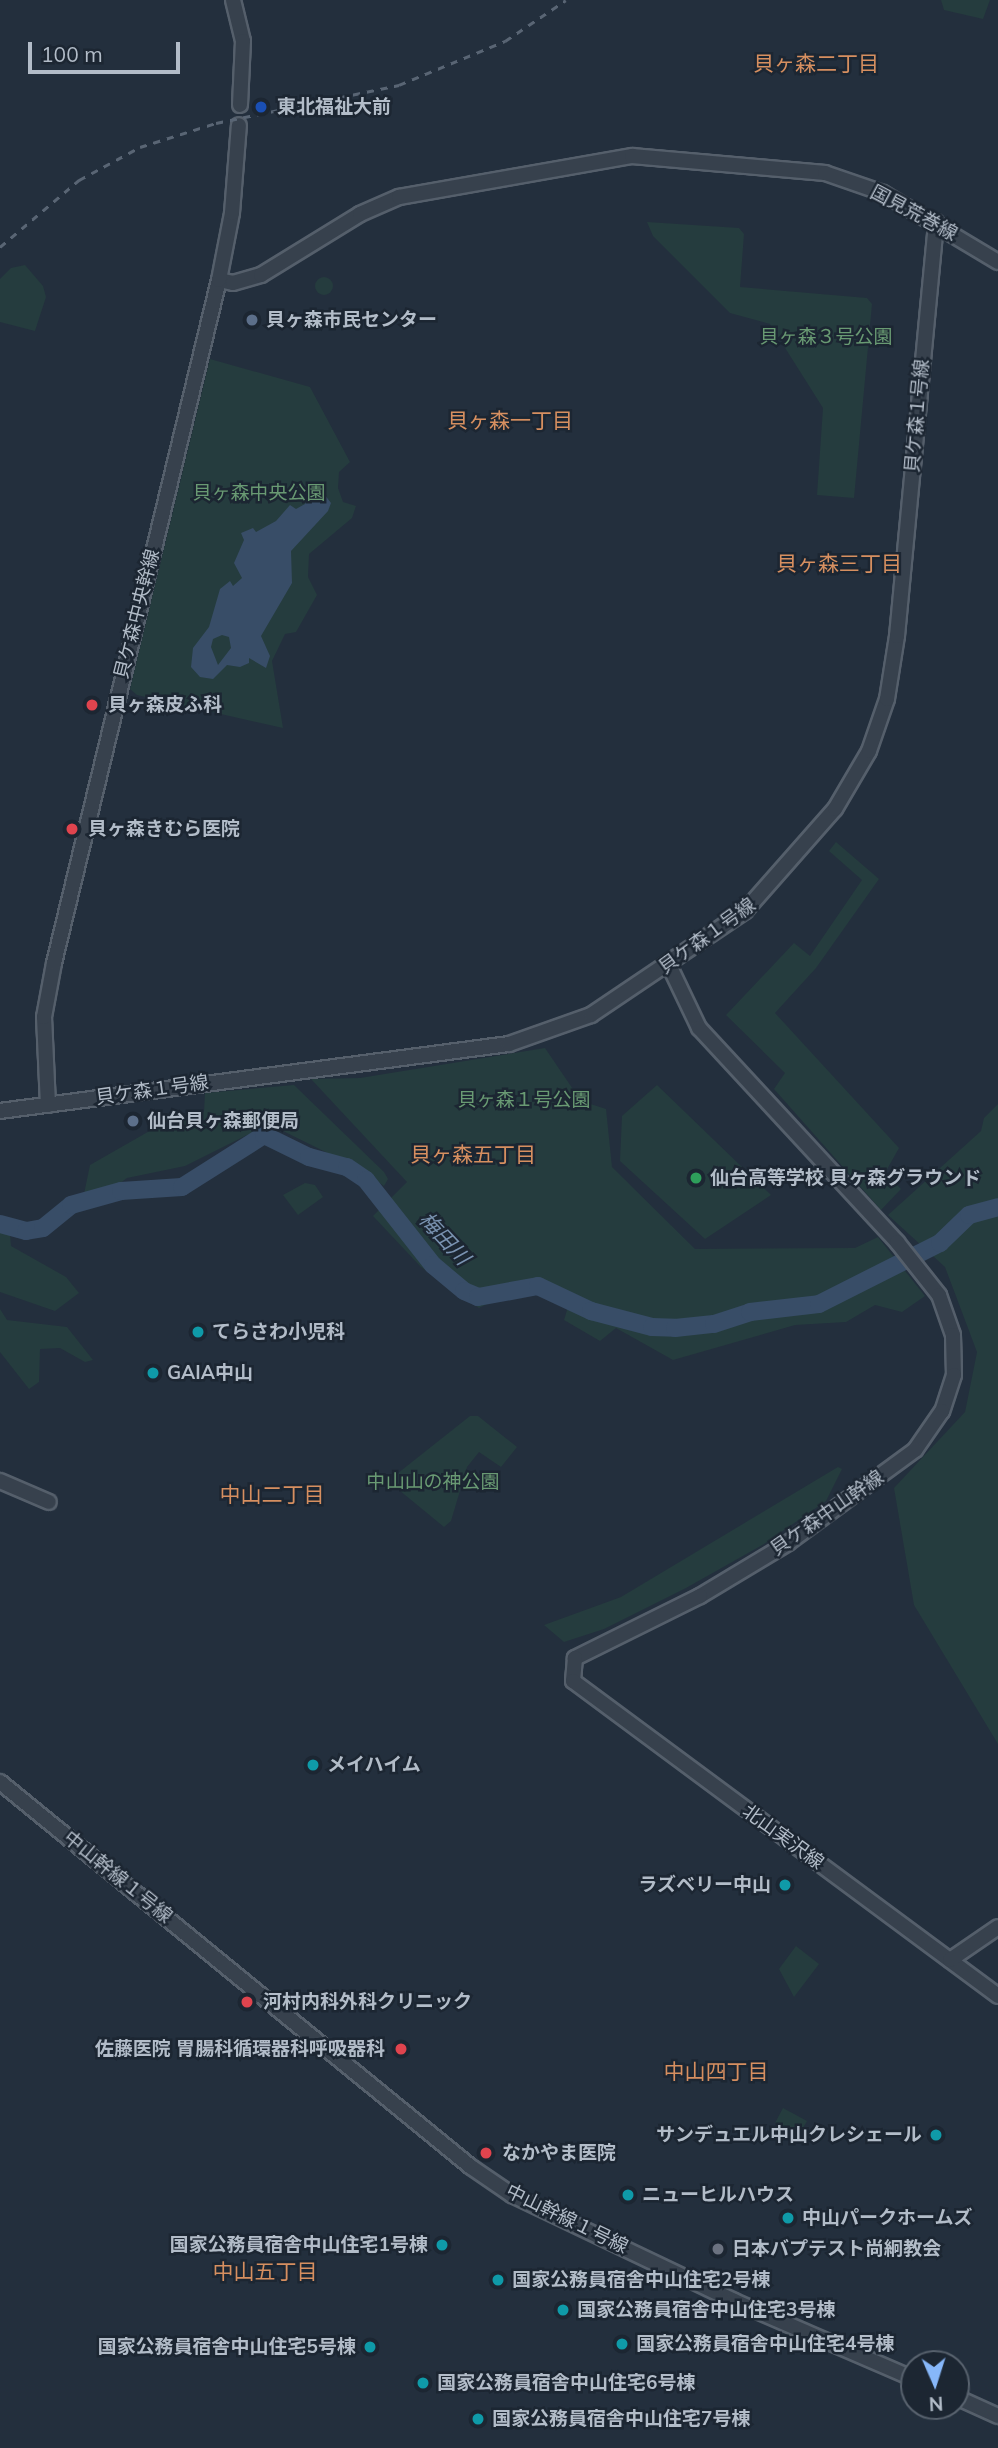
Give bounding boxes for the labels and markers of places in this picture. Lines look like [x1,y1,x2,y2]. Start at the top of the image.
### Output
place label: 東北福祉大前 [277,96,391,118]
marker: 東北福祉大前 [251,97,271,117]
place label: 貝ヶ森市民センター [266,309,437,331]
marker: 貝ヶ森市民センター [244,312,260,328]
place label: 貝ヶ森皮ふ科 [108,694,222,716]
marker: 貝ヶ森皮ふ科 [82,695,102,715]
place label: 貝ヶ森きむら医院 [88,818,240,840]
marker: 貝ヶ森きむら医院 [62,819,82,839]
place label: 仙台貝ヶ森郵便局 [147,1110,299,1132]
marker: 仙台貝ヶ森郵便局 [125,1113,141,1129]
place label: 仙台高等学校 貝ヶ森グラウンド [710,1167,981,1189]
marker: 仙台高等学校 貝ヶ森グラウンド [688,1170,704,1186]
place label: てらさわ小児科 [212,1321,345,1343]
marker: てらさわ小児科 [190,1324,206,1340]
place label: GAIA中山 [167,1362,253,1384]
marker: GAIA中山 [145,1365,161,1381]
place label: メイハイム [327,1754,422,1776]
marker: メイハイム [305,1757,321,1773]
place label: ラズベリー中山 [638,1874,771,1896]
marker: ラズベリー中山 [777,1877,793,1893]
place label: 河村内科外科クリニック [263,1991,472,2013]
marker: 河村内科外科クリニック [237,1992,257,2012]
place label: 佐藤医院 胃腸科循環器科呼吸器科 [95,2038,385,2060]
marker: 佐藤医院 胃腸科循環器科呼吸器科 [391,2039,411,2059]
place label: サンデュエル中山クレシェール [656,2124,922,2146]
marker: サンデュエル中山クレシェール [928,2127,944,2143]
place label: なかやま医院 [502,2142,616,2164]
marker: なかやま医院 [476,2143,496,2163]
place label: ニューヒルハウス [642,2184,794,2206]
marker: ニューヒルハウス [620,2187,636,2203]
place label: 中山パークホームズ [802,2207,973,2229]
marker: 中山パークホームズ [780,2210,796,2226]
place label: 国家公務員宿舎中山住宅1号棟 [170,2234,428,2256]
marker: 国家公務員宿舎中山住宅1号棟 [434,2237,450,2253]
place label: 日本バプテスト尚絅教会 [732,2238,941,2260]
marker: 日本バプテスト尚絅教会 [710,2241,726,2257]
place label: 国家公務員宿舎中山住宅2号棟 [512,2269,770,2291]
marker: 国家公務員宿舎中山住宅2号棟 [490,2272,506,2288]
place label: 国家公務員宿舎中山住宅3号棟 [577,2299,835,2321]
marker: 国家公務員宿舎中山住宅3号棟 [555,2302,571,2318]
place label: 国家公務員宿舎中山住宅4号棟 [636,2333,894,2355]
place label: 国家公務員宿舎中山住宅5号棟 [98,2336,356,2358]
marker: 国家公務員宿舎中山住宅4号棟 [614,2336,630,2352]
marker: 国家公務員宿舎中山住宅5号棟 [362,2339,378,2355]
place label: 国家公務員宿舎中山住宅6号棟 [437,2372,695,2394]
marker: 国家公務員宿舎中山住宅6号棟 [415,2375,431,2391]
place label: 国家公務員宿舎中山住宅7号棟 [492,2408,750,2430]
marker: 国家公務員宿舎中山住宅7号棟 [470,2411,486,2427]

